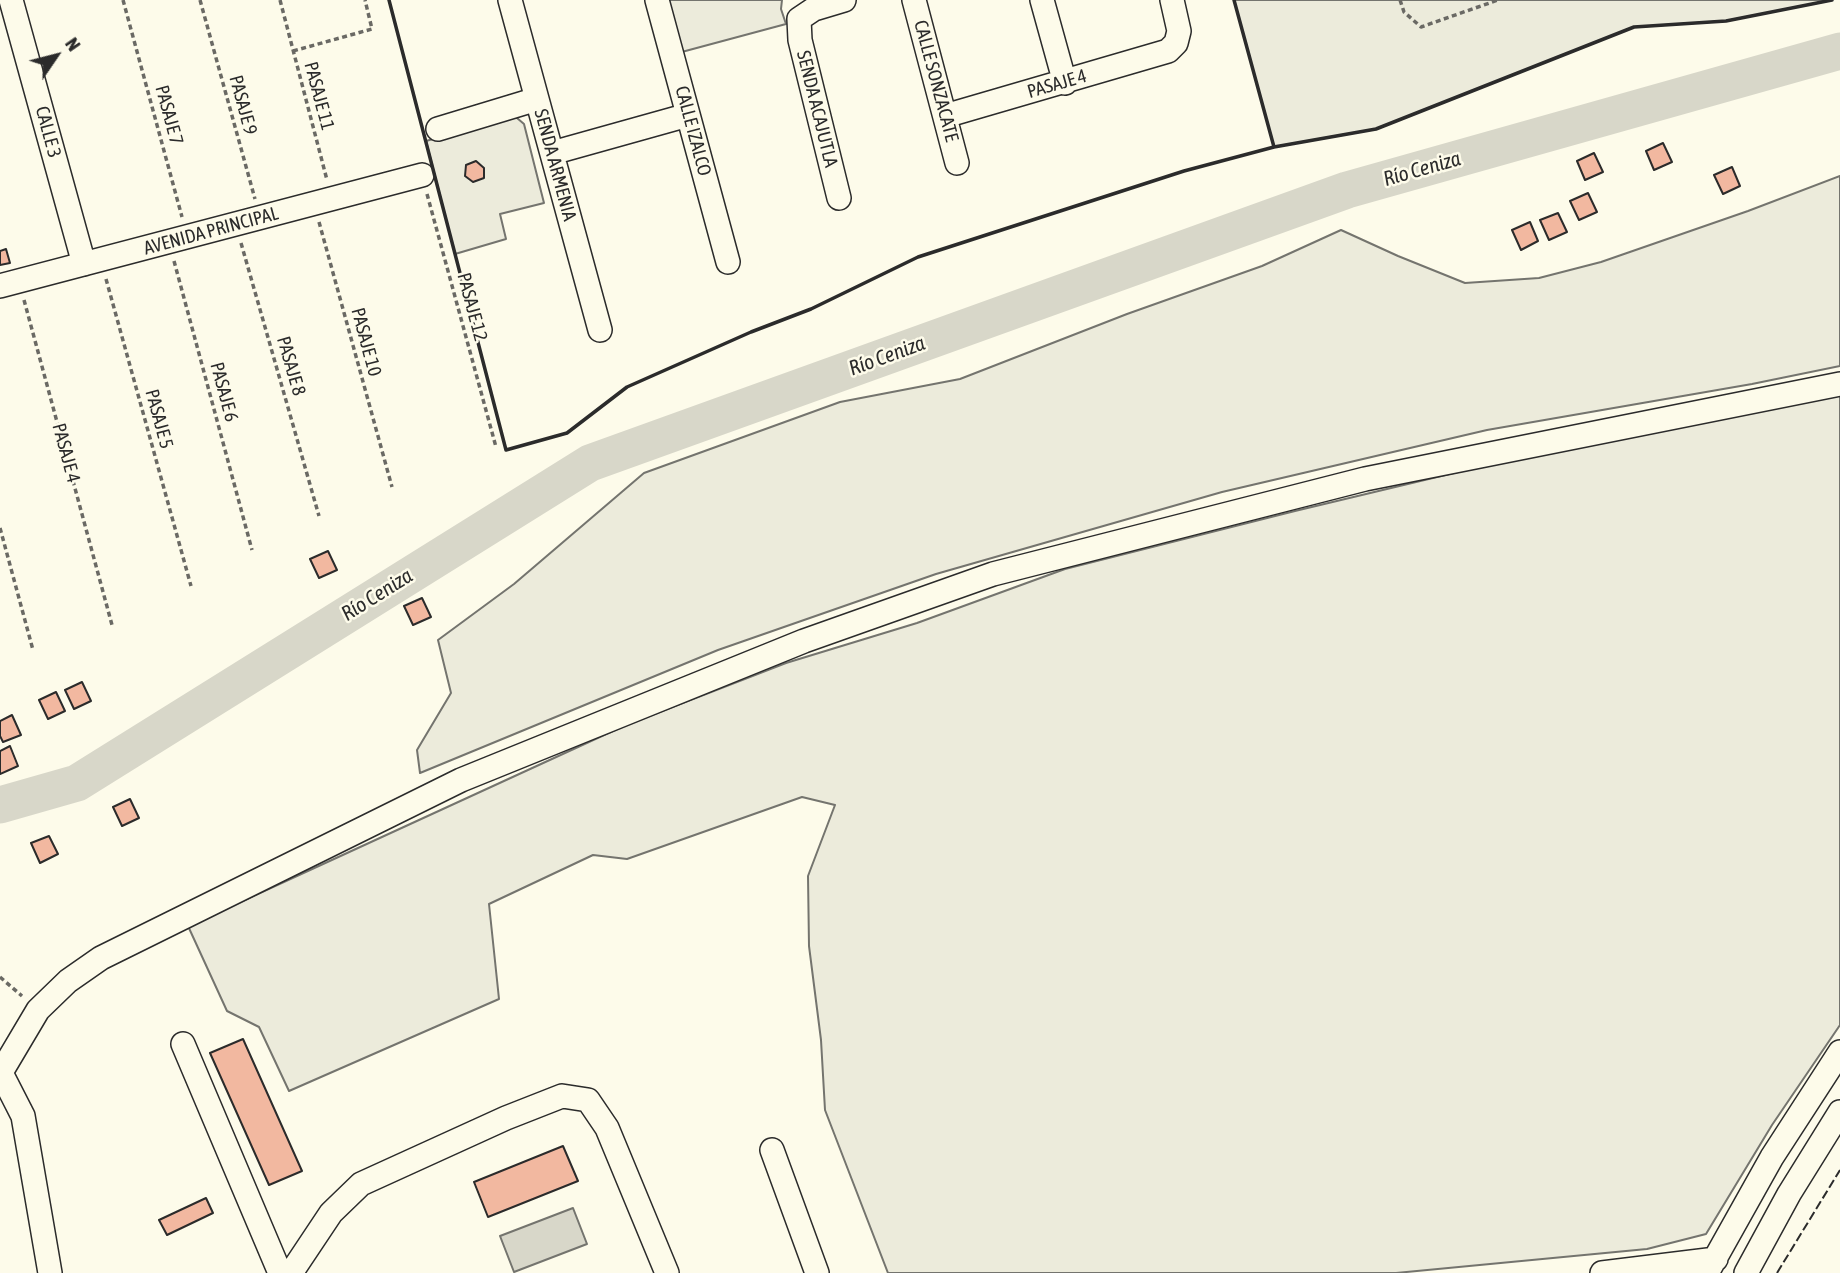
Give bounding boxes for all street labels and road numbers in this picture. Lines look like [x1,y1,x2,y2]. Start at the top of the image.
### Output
street label: CALLE SONZACATE [909,18,963,144]
street label: SENDA ACAJUTLA [792,48,842,170]
street label: PASAJE 11 [299,59,339,133]
street label: PASAJE 4 [1025,65,1089,103]
street label: PASAJE 9 [224,73,262,137]
street label: PASAJE 7 [150,83,188,147]
street label: CALLE IZALCO [670,84,716,178]
street label: CALLE 3 [30,104,66,160]
street label: SENDA ARMENIA [529,107,581,223]
street label: AVENIDA PRINCIPAL [141,202,281,260]
street label: PASAJE 12 [452,270,492,344]
street label: PASAJE 10 [346,305,386,379]
street label: PASAJE 8 [272,334,310,398]
street label: PASAJE 6 [205,360,243,424]
street label: PASAJE 5 [140,387,178,451]
street label: PASAJE 4 [47,421,85,485]

